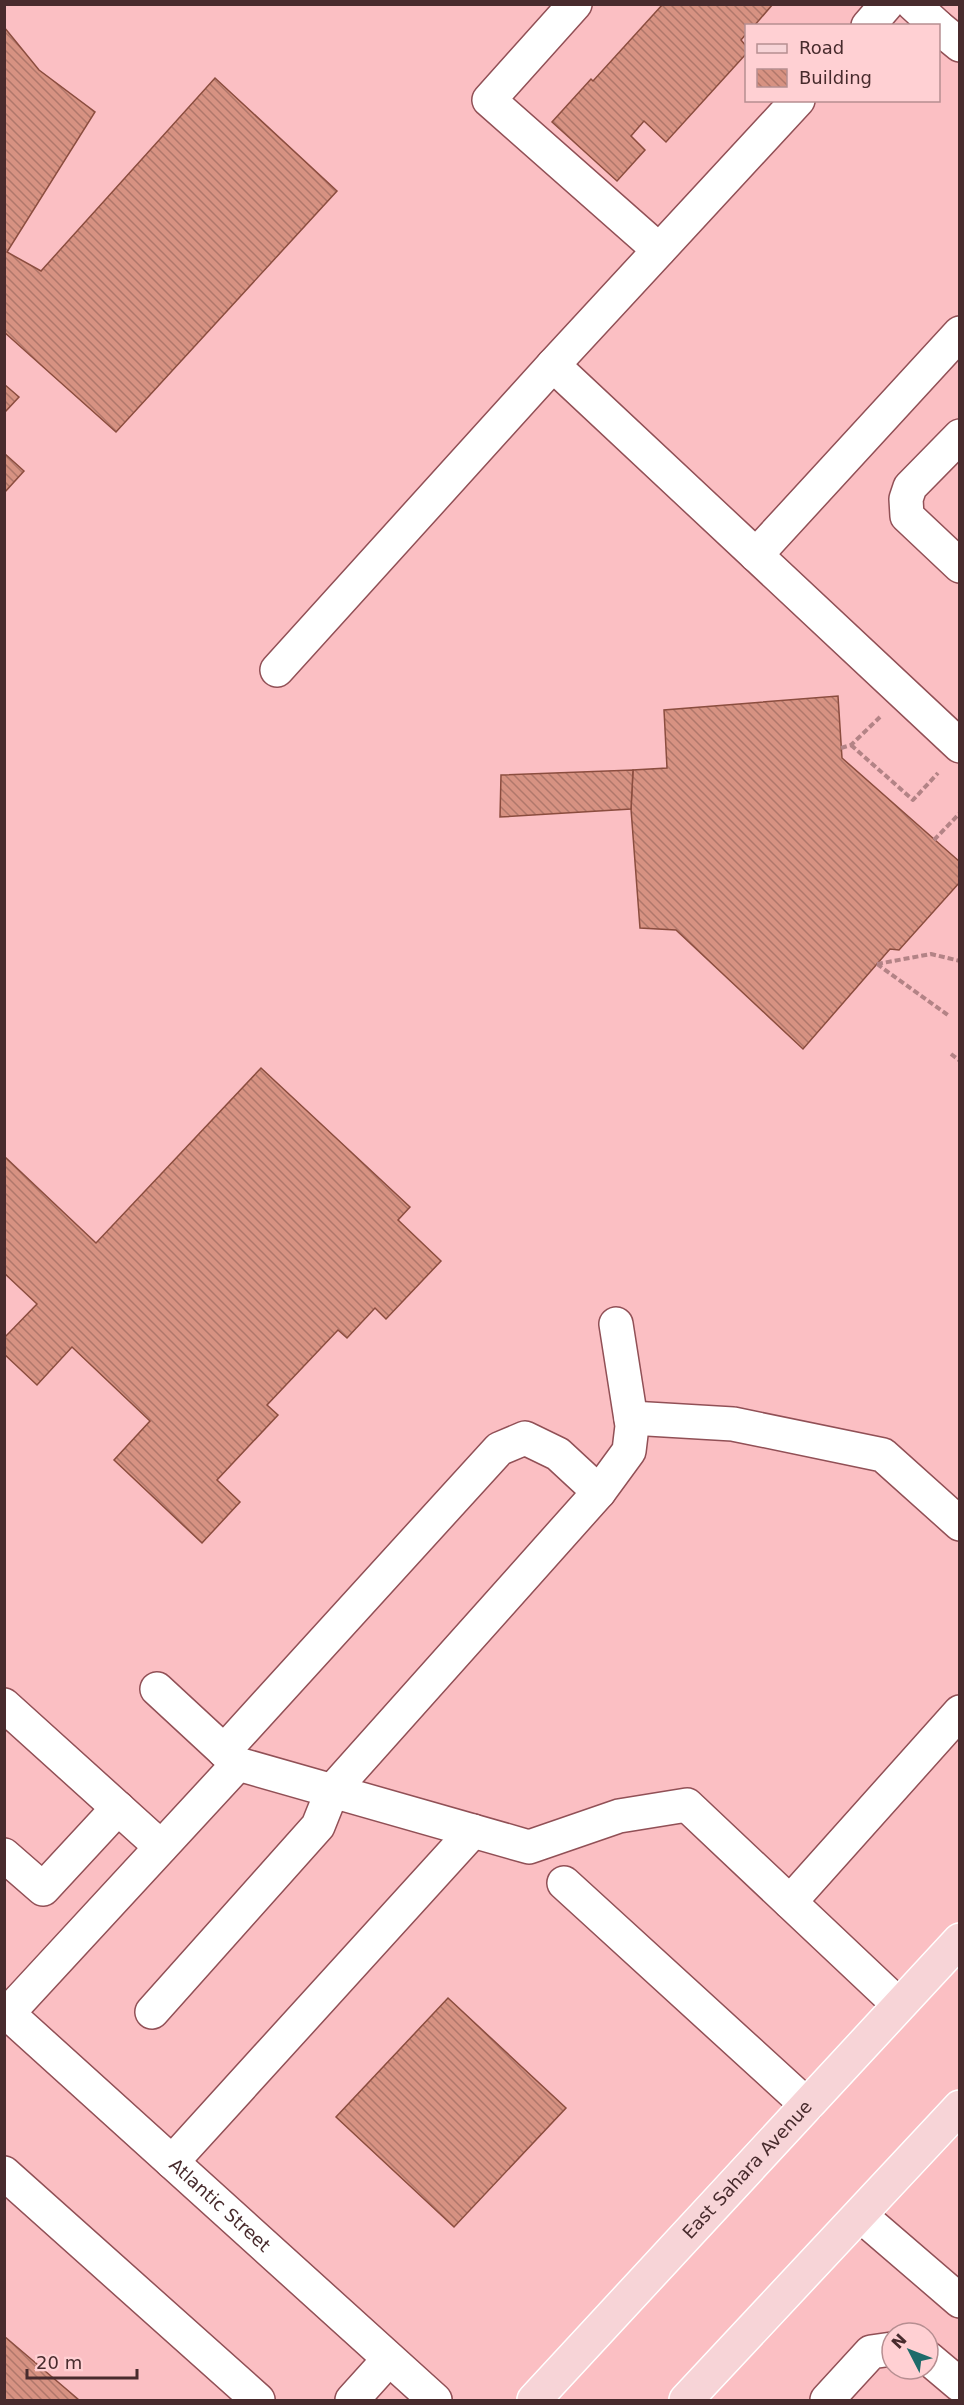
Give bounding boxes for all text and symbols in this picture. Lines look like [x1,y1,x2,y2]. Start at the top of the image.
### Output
legend [745,24,940,102]
text: Road [799,37,844,58]
text: Building [799,67,872,88]
street label: East Sahara Avenue [678,2096,816,2243]
street label: Atlantic Street [165,2154,275,2256]
north arrow [880,2321,940,2381]
text: N [888,2330,911,2353]
scale bar [27,2342,136,2380]
text: 20 m [36,2352,82,2373]

